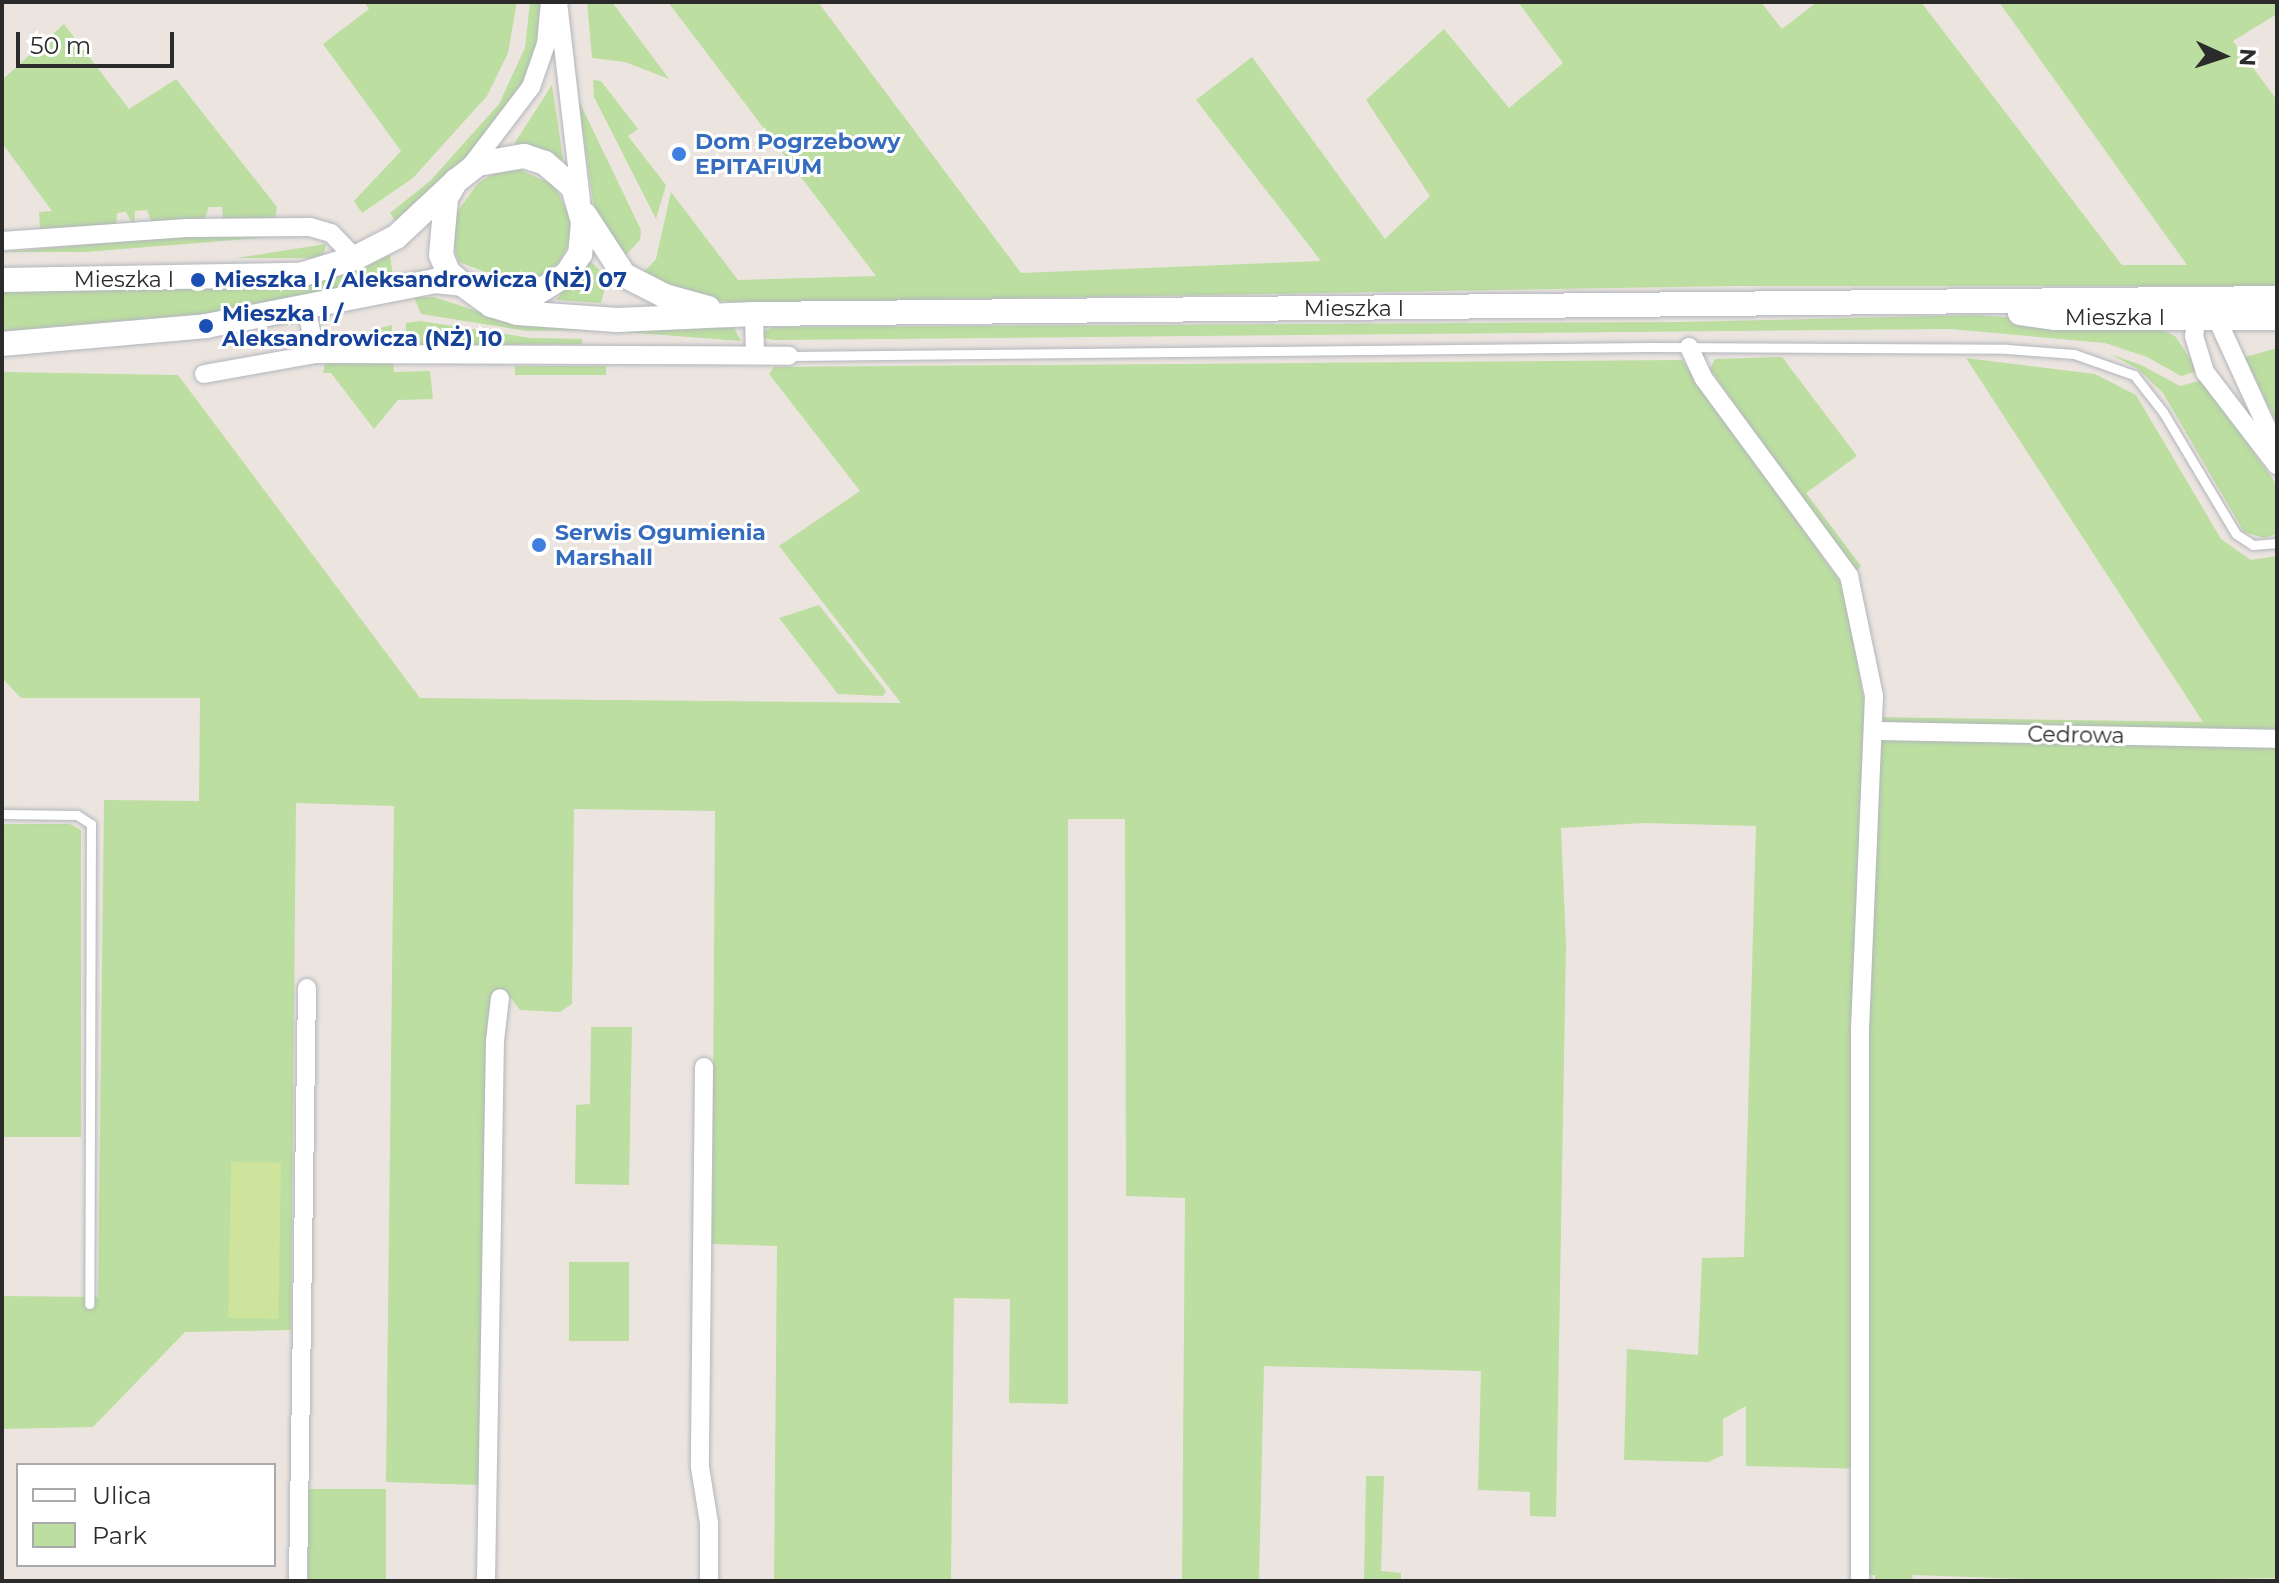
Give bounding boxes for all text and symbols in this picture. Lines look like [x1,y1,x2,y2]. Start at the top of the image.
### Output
scale bar [20,16,178,66]
north arrow [2183,16,2263,96]
text: 50 m [30,31,91,60]
text: N [2234,48,2261,67]
place label: Dom Pogrzebowy EPITAFIUM [695,128,900,180]
marker: Dom Pogrzebowy EPITAFIUM [670,145,688,163]
street label: Mieszka I [74,267,174,293]
place label: Mieszka I / Aleksandrowicza (NŻ) 07 [214,267,627,293]
marker: Mieszka I / Aleksandrowicza (NŻ) 07 [189,271,207,289]
street label: Mieszka I [1304,296,1404,322]
place label: Mieszka I / Aleksandrowicza (NŻ) 10 [222,300,502,352]
street label: Mieszka I [2065,305,2165,331]
marker: Mieszka I / Aleksandrowicza (NŻ) 10 [197,317,215,335]
place label: Serwis Ogumienia Marshall [555,519,766,570]
marker: Serwis Ogumienia Marshall [530,536,548,554]
street label: Cedrowa [2027,721,2125,749]
legend [16,1463,276,1567]
text: Ulica [92,1481,152,1510]
text: Park [92,1521,147,1550]

